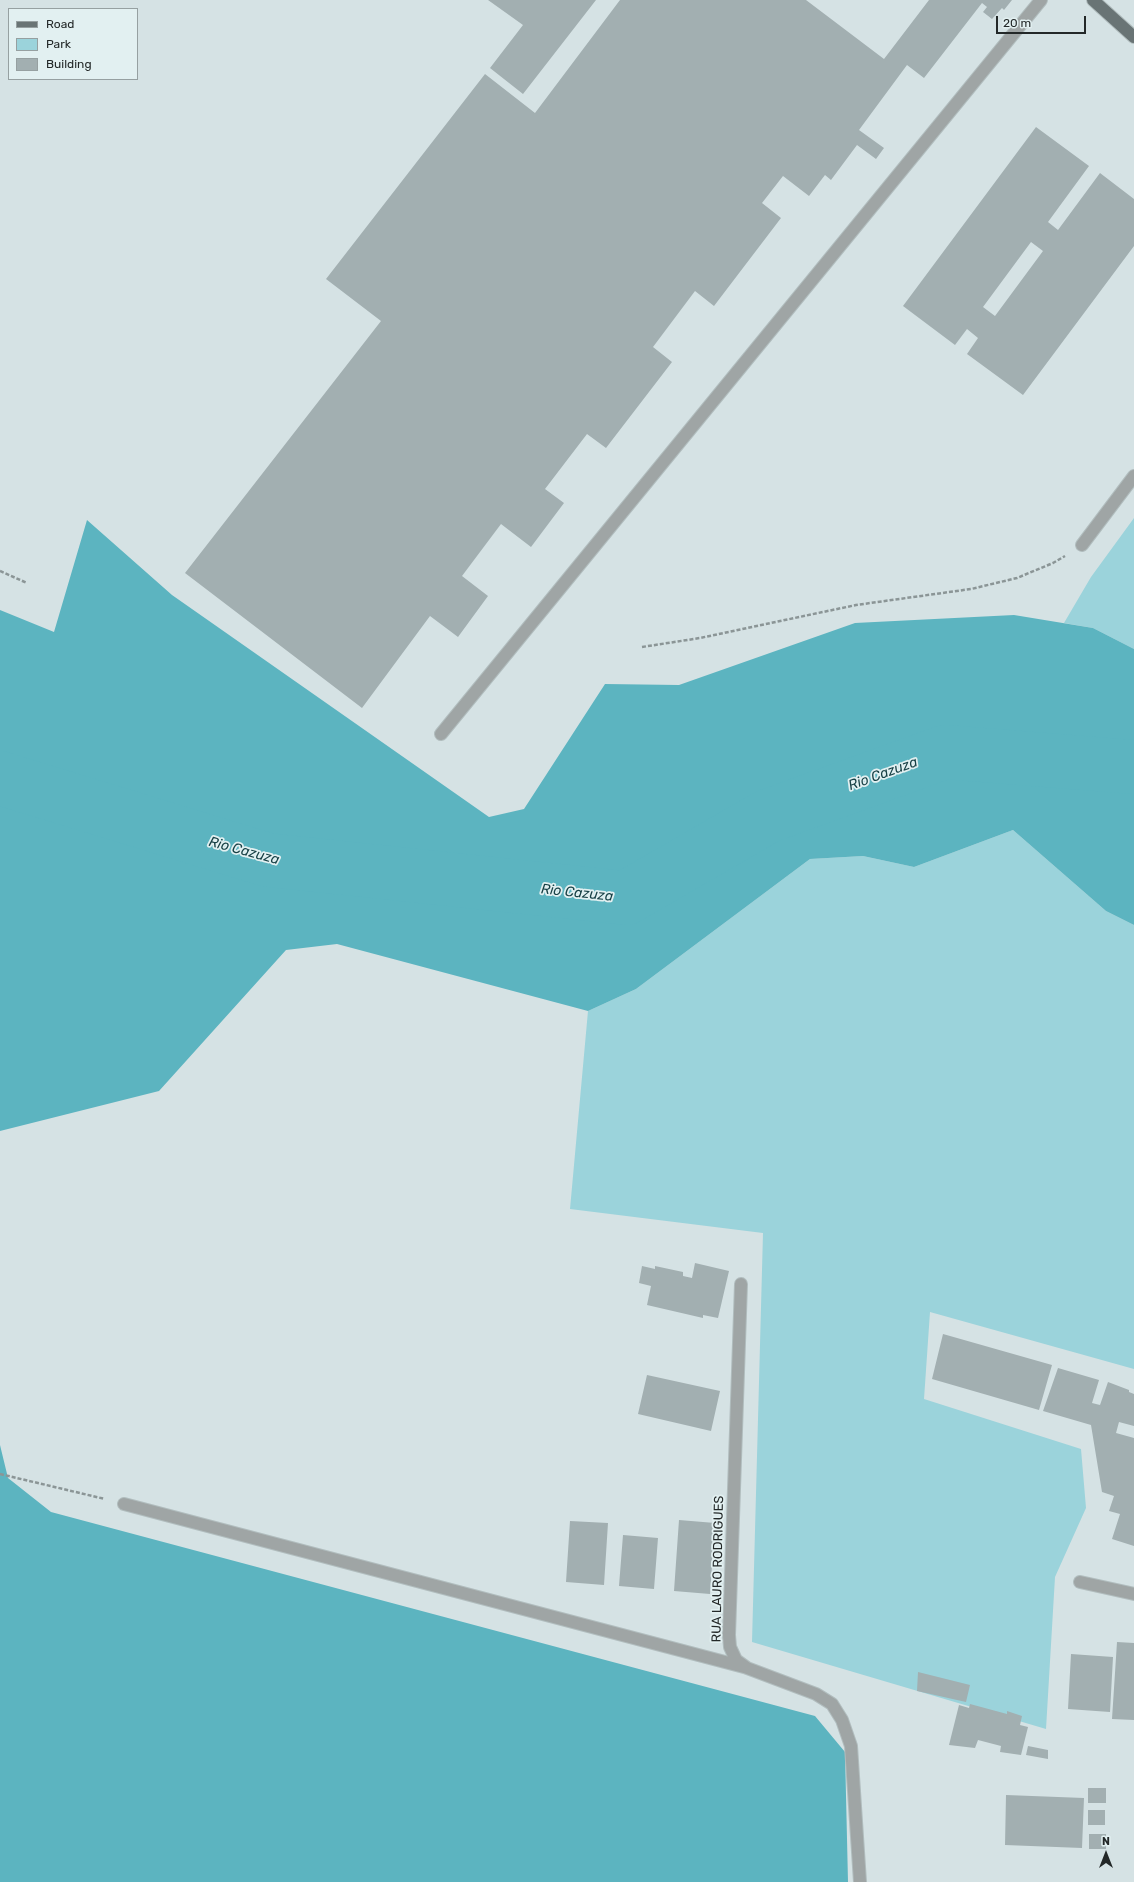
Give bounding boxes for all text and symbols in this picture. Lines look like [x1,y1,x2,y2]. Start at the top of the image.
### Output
legend [8,8,138,80]
scale bar [998,8,1088,34]
text: 20 m [1003,16,1031,30]
text: Road [46,17,74,31]
text: Park [46,37,71,51]
text: Building [46,57,92,71]
water label: Rio Cazuza [846,754,920,794]
water label: Rio Cazuza [207,834,281,868]
water label: Rio Cazuza [540,881,614,905]
street label: RUA LAURO RODRIGUES [709,1495,727,1643]
north arrow [1086,1834,1126,1874]
text: N [1102,1835,1110,1848]

